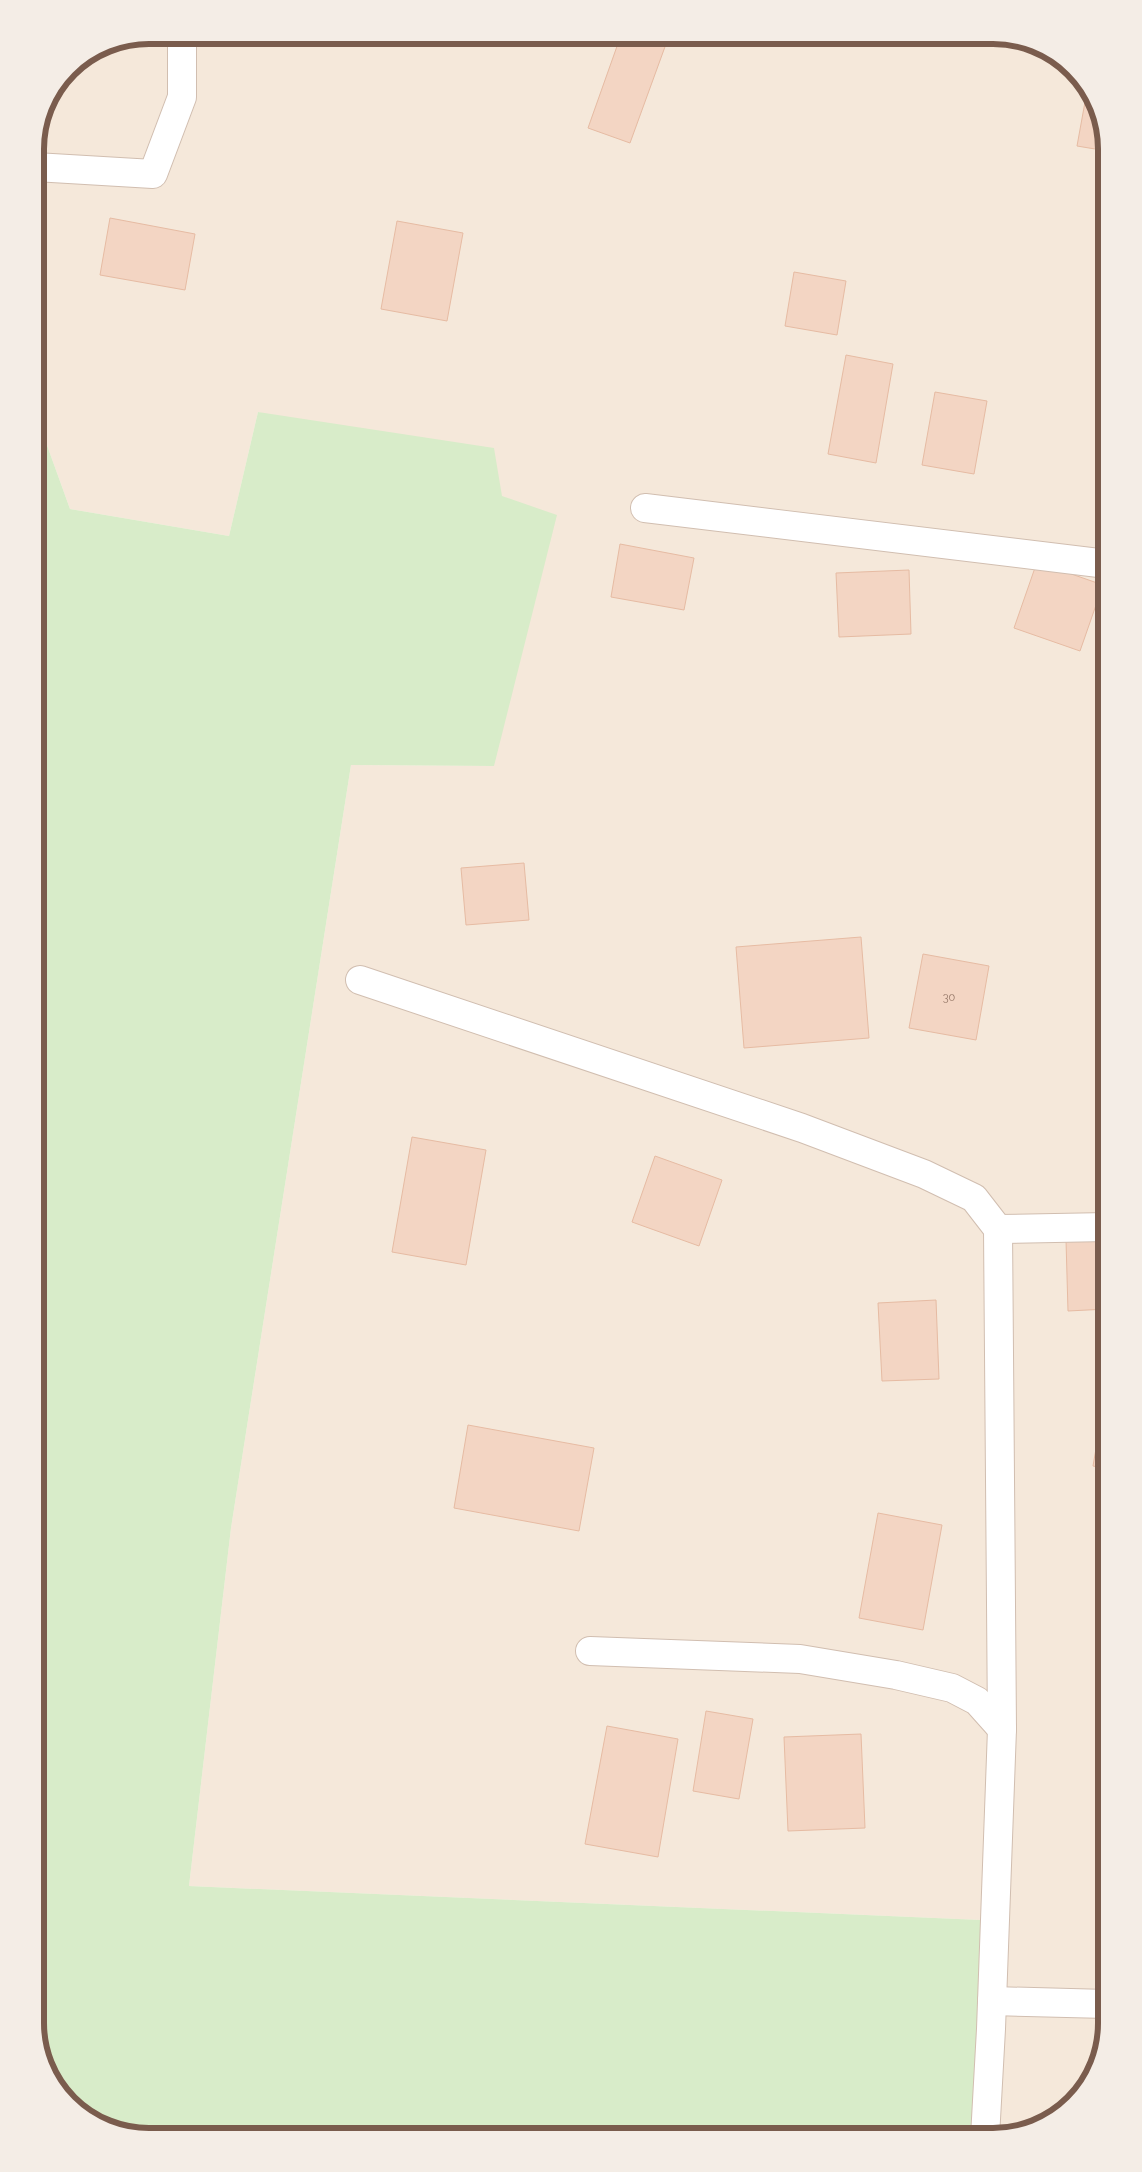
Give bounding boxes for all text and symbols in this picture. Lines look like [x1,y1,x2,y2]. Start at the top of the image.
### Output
house number: 30 [943,991,956,1004]

